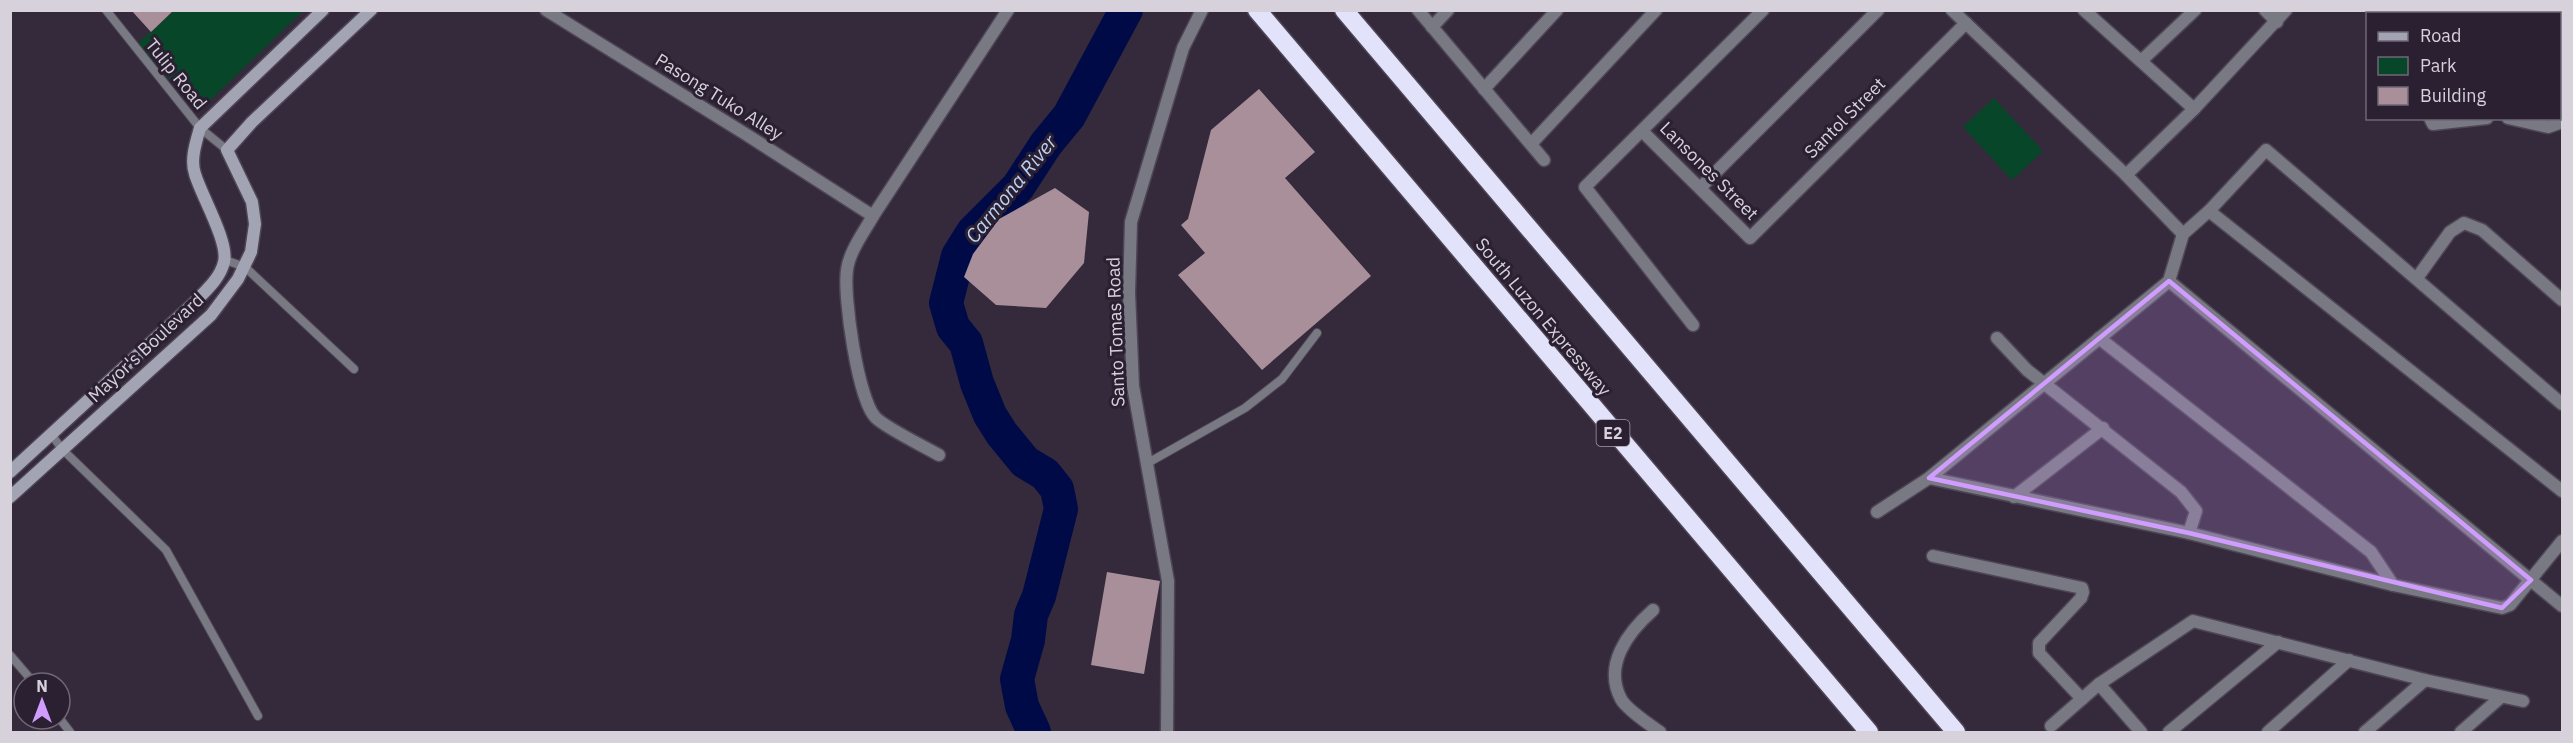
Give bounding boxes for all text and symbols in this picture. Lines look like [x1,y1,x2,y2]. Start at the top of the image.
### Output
legend [2366,12,2561,120]
text: Road [2420,24,2461,47]
street label: Tulip Road [141,33,212,114]
street label: Pasong Tuko Alley [651,48,787,145]
text: Park [2420,54,2457,77]
street label: Santol Street [1799,72,1890,163]
text: Building [2420,84,2487,107]
street label: Lansones Street [1655,116,1764,225]
water label: Carmona River [959,129,1063,248]
street label: South Luzon Expressway [1471,233,1616,400]
street label: Santo Tomas Road [1101,257,1130,407]
street label: Mayor's Boulevard [83,288,208,407]
road number: E2 [1596,420,1630,446]
north arrow [12,671,72,731]
text: N [36,676,48,696]

